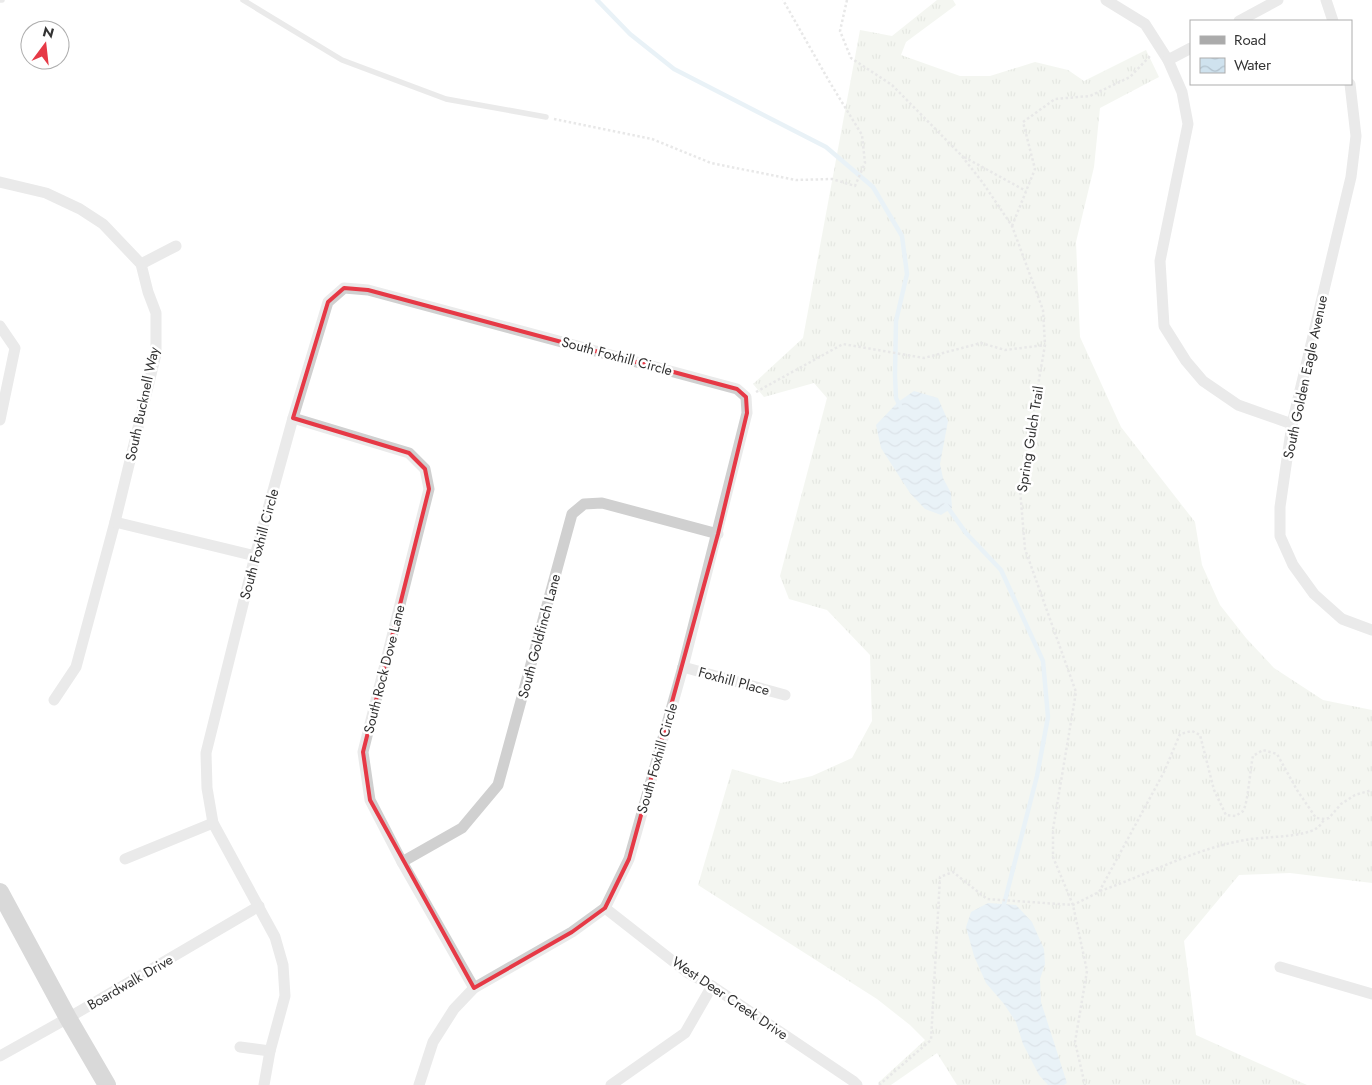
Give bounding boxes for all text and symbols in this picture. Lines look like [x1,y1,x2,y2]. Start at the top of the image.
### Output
north arrow [20,20,70,70]
legend [1190,20,1352,85]
text: N [40,21,56,44]
text: Road [1234,29,1266,51]
text: Water [1234,54,1272,76]
street label: South Golden Eagle Avenue [1278,293,1332,461]
street label: South Foxhill Circle [559,332,675,380]
street label: South Bucknell Way [120,344,164,463]
street label: Spring Gulch Trail [1012,385,1048,493]
street label: South Foxhill Circle [235,486,283,602]
street label: South Goldfinch Lane [513,572,565,700]
street label: South Rock Dove Lane [358,603,410,735]
street label: Foxhill Place [696,662,772,700]
street label: South Foxhill Circle [632,700,682,816]
street label: Boardwalk Drive [83,949,177,1015]
street label: West Deer Creek Drive [668,952,792,1044]

